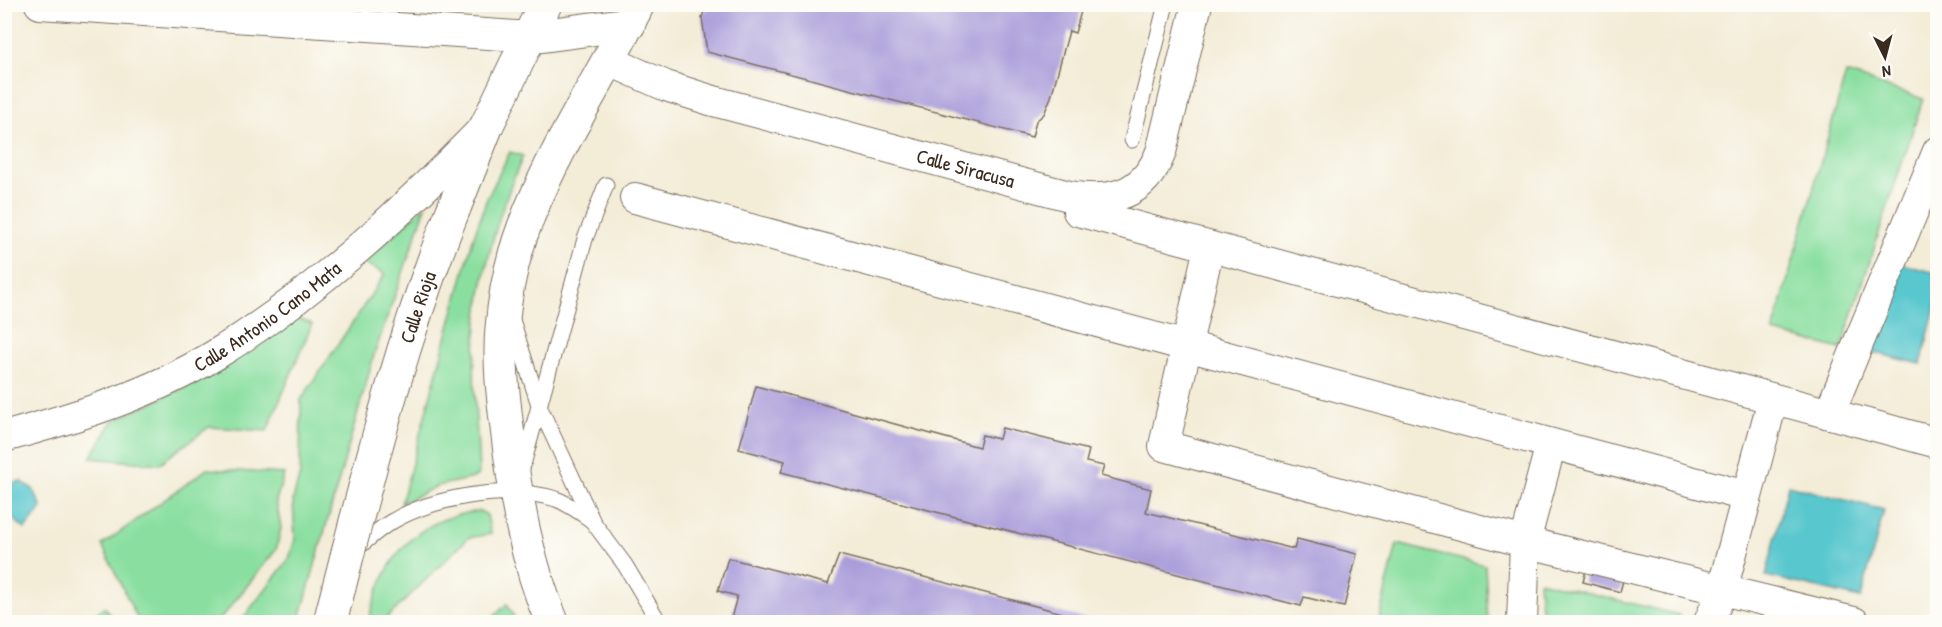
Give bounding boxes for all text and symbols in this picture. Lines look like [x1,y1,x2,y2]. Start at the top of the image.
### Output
north arrow [1855,27,1915,87]
text: N [1881,61,1892,83]
street label: Calle Siracusa [914,142,1018,194]
street label: Calle Antonio Cano Mata [189,255,347,378]
street label: Calle Rioja [393,267,442,346]

